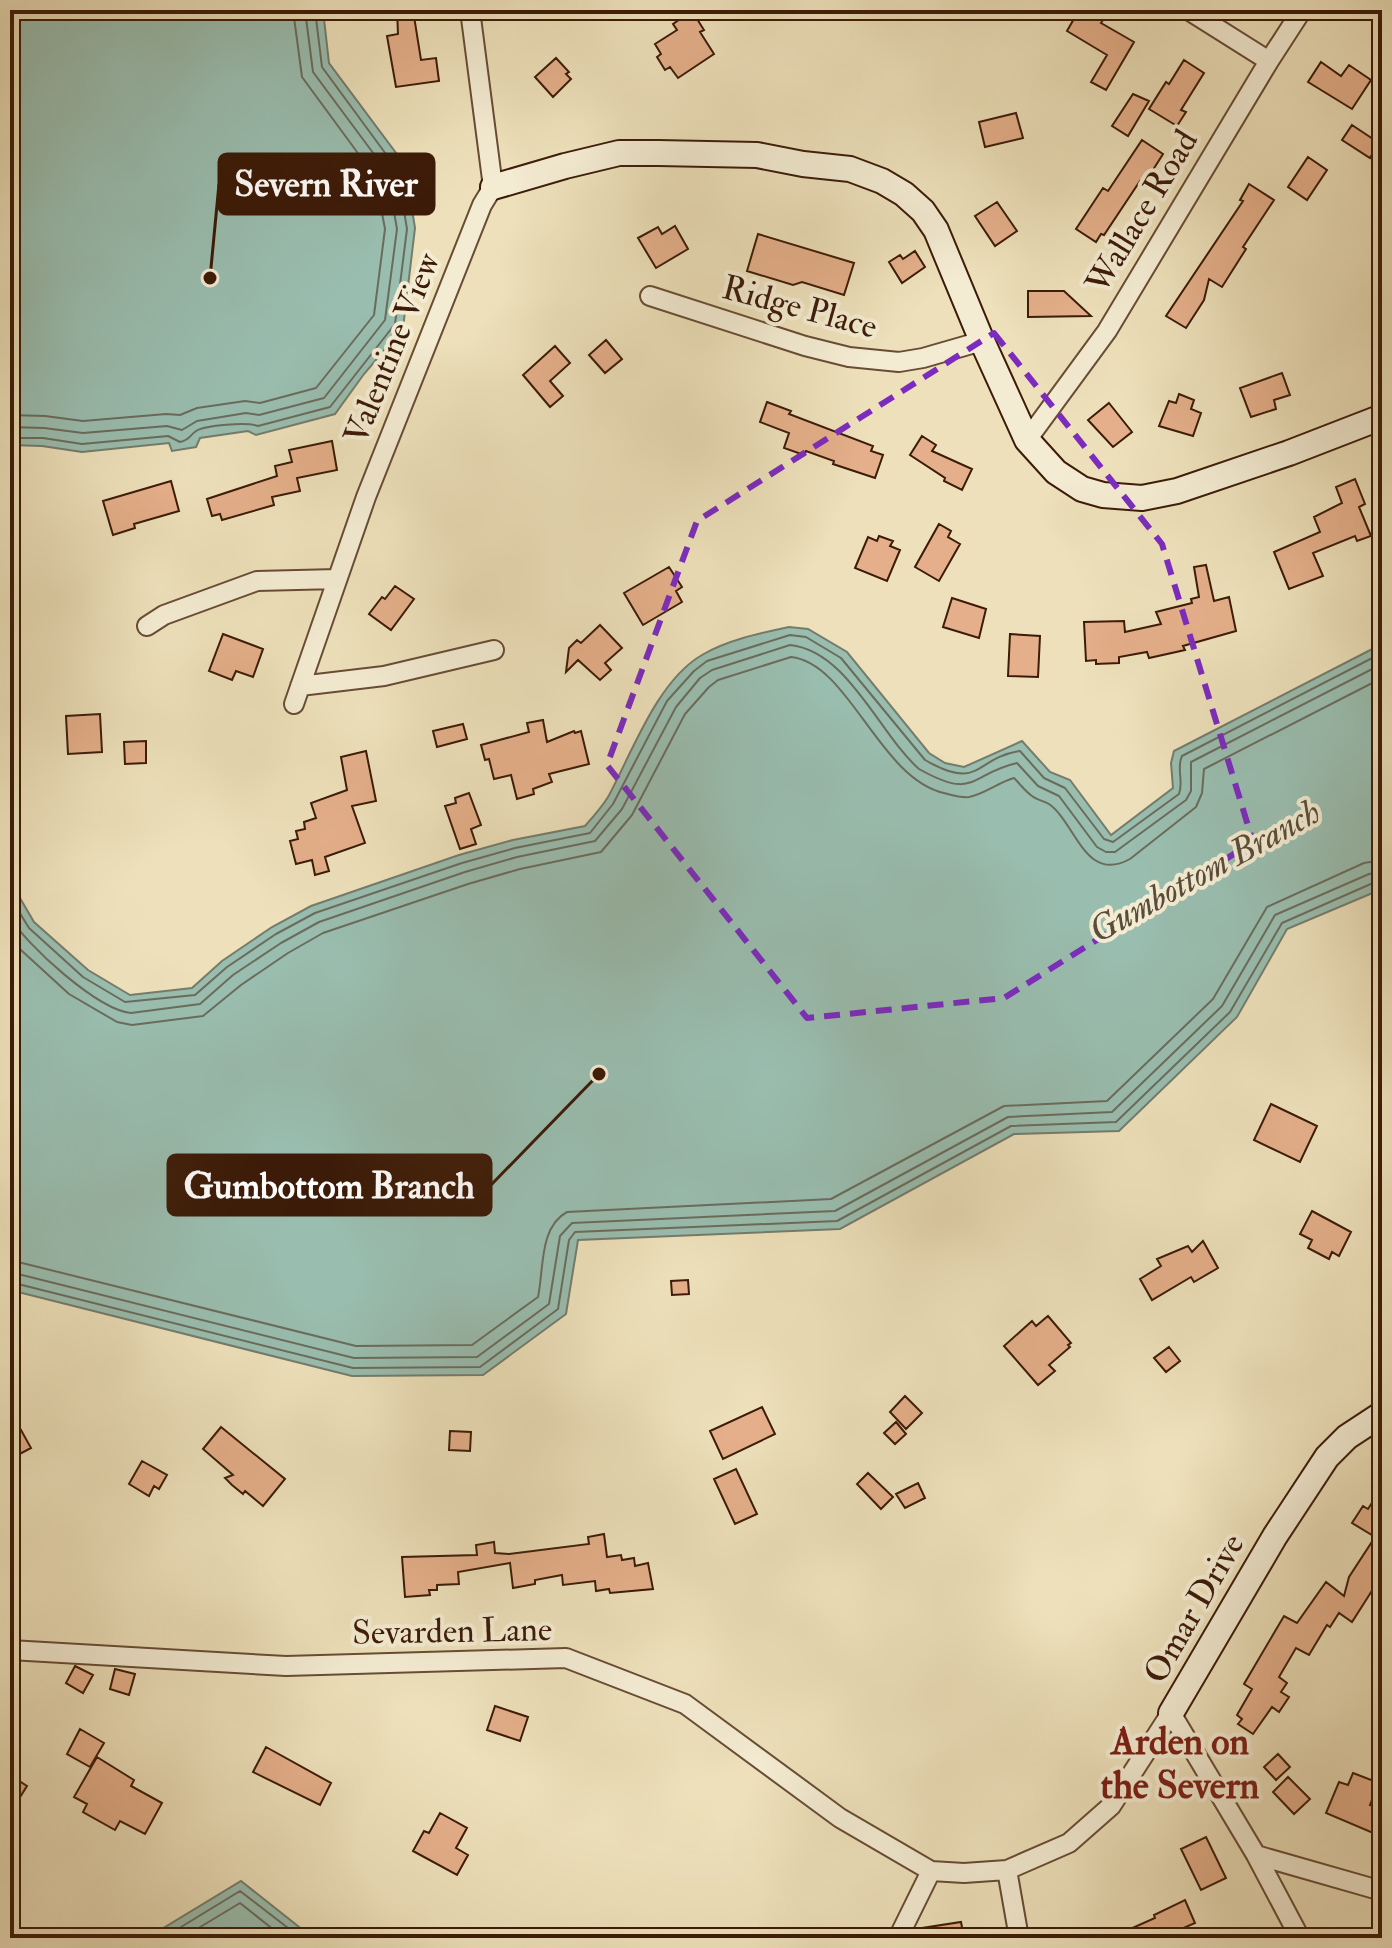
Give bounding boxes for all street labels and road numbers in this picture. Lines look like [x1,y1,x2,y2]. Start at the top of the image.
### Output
street label: Wallace Road [1076,122,1208,302]
street label: Valentine View [335,246,451,450]
street label: Ridge Place [717,266,882,349]
street label: Omar Drive [1134,1526,1254,1691]
street label: Sevarden Lane [352,1608,552,1655]

